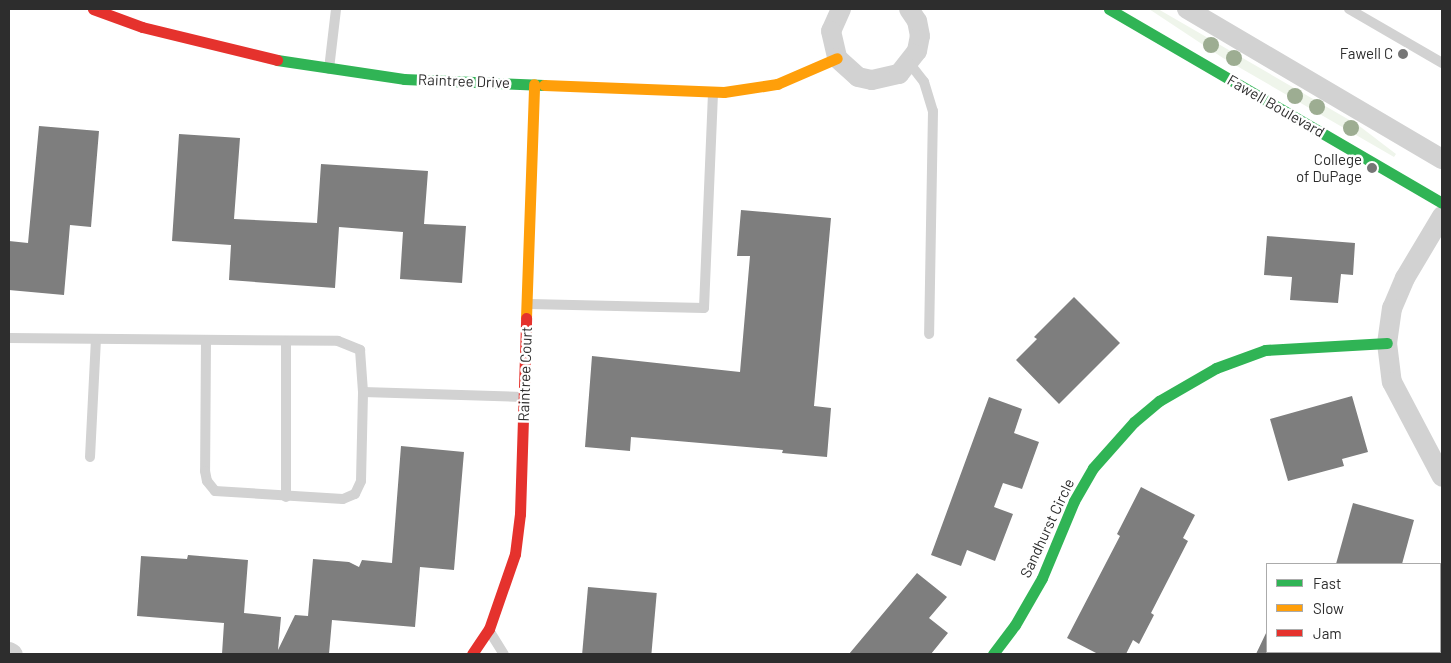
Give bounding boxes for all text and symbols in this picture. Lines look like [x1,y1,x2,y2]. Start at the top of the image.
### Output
place label: Fawell C [1340,45,1393,63]
marker: Fawell C [1397,48,1409,60]
street label: Raintree Drive [418,70,510,92]
street label: Fawell Boulevard [1224,71,1328,141]
place label: College of DuPage [1296,150,1362,185]
marker: College of DuPage [1366,162,1378,174]
street label: Raintree Court [514,326,536,422]
street label: Sandhurst Circle [1016,476,1078,580]
legend [1266,563,1441,653]
text: Fast [1313,574,1341,592]
text: Slow [1313,599,1344,617]
text: Jam [1313,624,1342,642]

